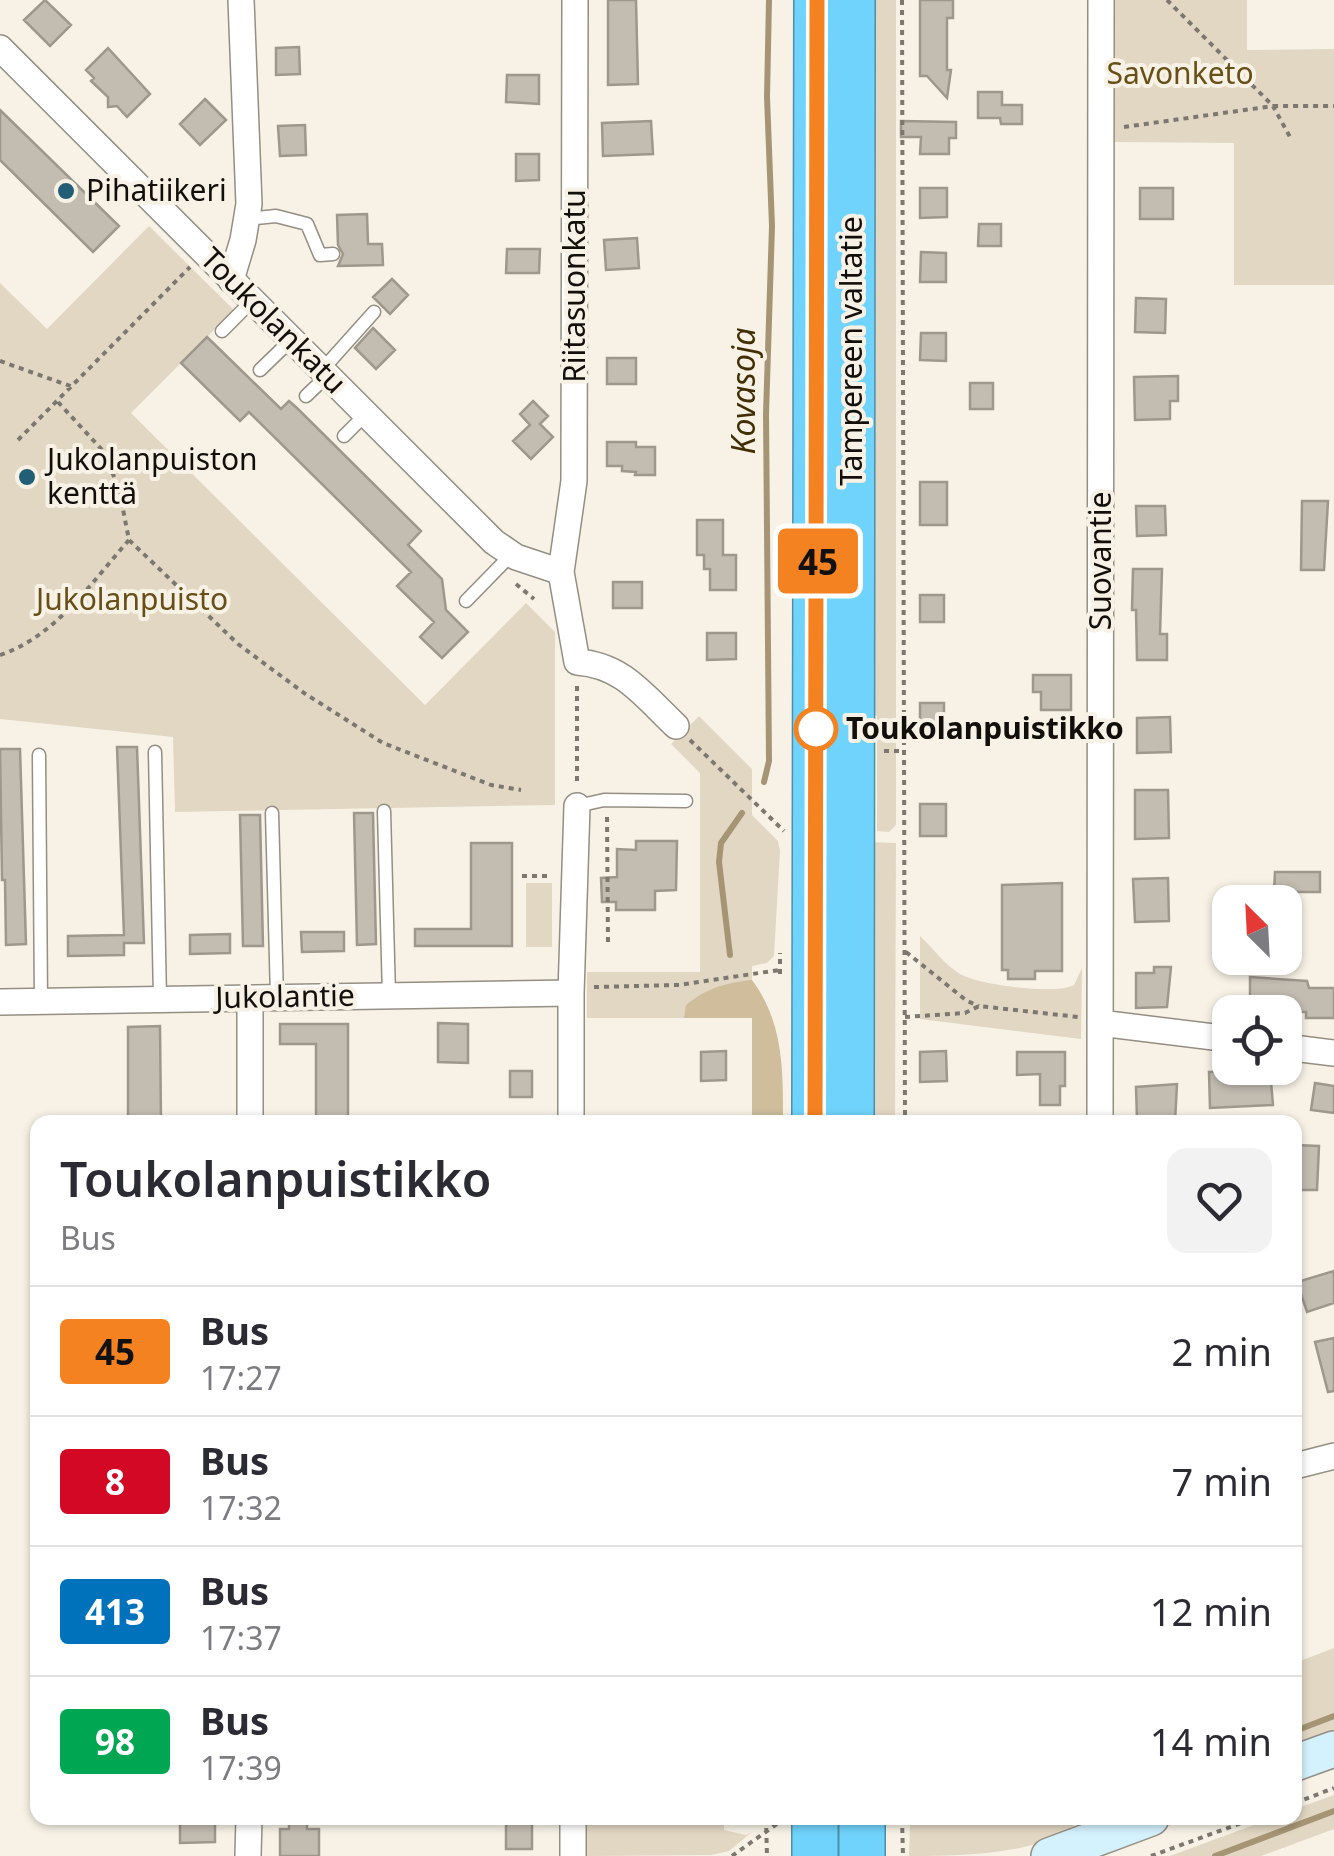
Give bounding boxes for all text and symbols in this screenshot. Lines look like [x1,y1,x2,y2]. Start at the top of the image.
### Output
park label: Savonketo [1106,52,1254,93]
place label: Pihatiikeri [86,169,227,210]
marker: Pihatiikeri [55,180,77,202]
street label: Riitasuonkatu [553,189,594,383]
street label: Tampereen valtatie [830,216,871,486]
street label: Toukolankatu [192,238,356,402]
water label: Kovasoja [721,328,764,454]
place label: Jukolanpuiston kenttä [44,438,258,513]
marker: Jukolanpuiston kenttä [16,466,38,488]
street label: Suovantie [1079,492,1120,630]
line badge: 45 [773,528,863,594]
text: 45 [798,538,838,585]
park label: Jukolanpuisto [33,578,228,619]
place label: Toukolanpuistikko [846,707,1124,748]
marker: Toukolanpuistikko [795,708,837,750]
north arrow [1212,885,1302,975]
map controls [1212,885,1302,1085]
street label: Jukolantie [212,974,355,1017]
button: locate [1212,995,1302,1085]
text: Toukolanpuistikko [60,1146,491,1211]
button: heart [1167,1148,1272,1253]
text: Bus [60,1216,116,1259]
text: Bus [200,1304,269,1356]
text: 2 min [1172,1325,1272,1377]
text: 45 [95,1328,135,1375]
text: 17:27 [200,1356,282,1399]
text: Bus [200,1434,269,1486]
text: 7 min [1172,1455,1272,1507]
text: 8 [105,1458,125,1505]
text: 17:32 [200,1486,282,1529]
text: Bus [200,1564,269,1616]
text: 12 min [1150,1585,1272,1637]
text: 413 [85,1588,145,1635]
text: 17:37 [200,1616,282,1659]
text: Bus [200,1694,269,1746]
text: 14 min [1150,1715,1272,1767]
text: 98 [95,1718,135,1765]
text: 17:39 [200,1746,282,1789]

